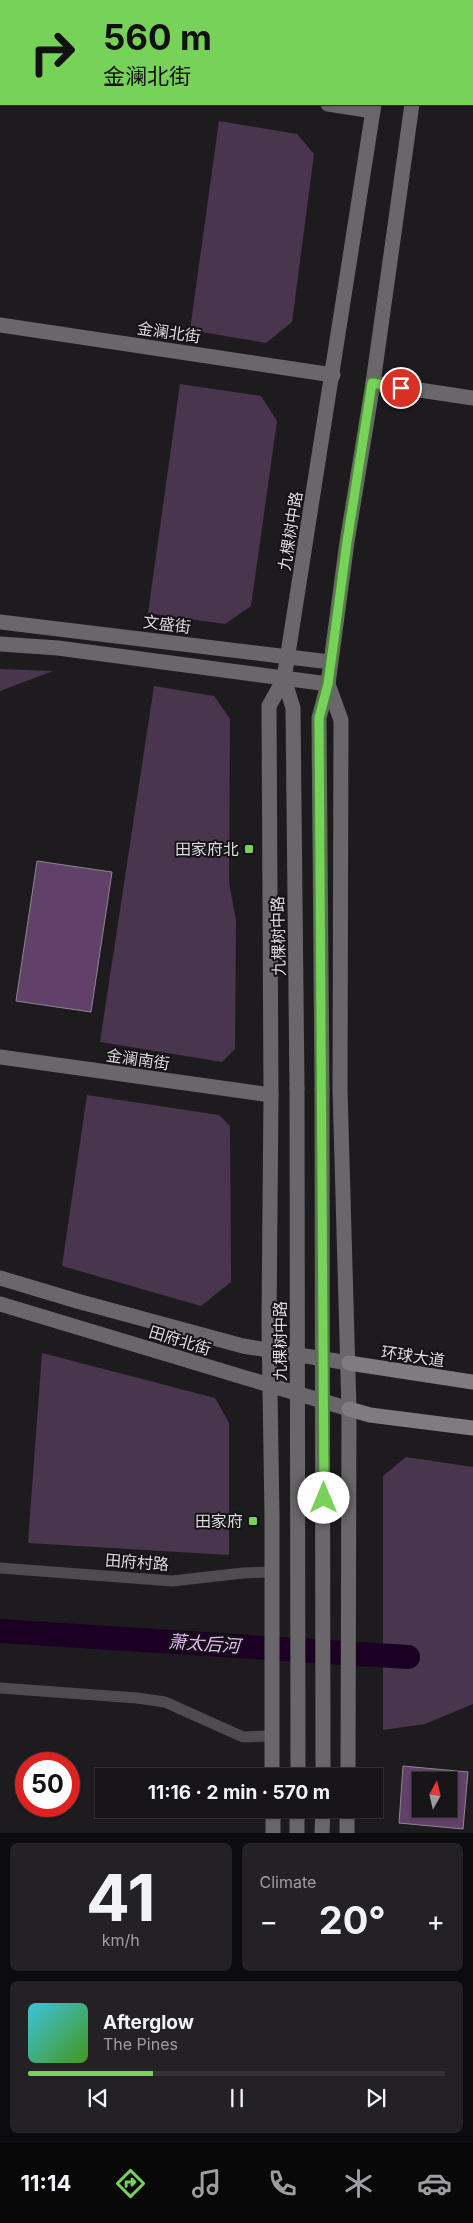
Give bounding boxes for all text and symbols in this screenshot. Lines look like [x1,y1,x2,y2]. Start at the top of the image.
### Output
text: 560 m [103,16,212,58]
icon: right [20,20,85,85]
text: 金澜北街 [103,63,191,89]
street label: 金澜北街 [136,318,202,346]
pin [380,367,422,409]
icon: arrive [387,374,415,402]
street label: 九棵树中路 [274,490,306,572]
street label: 文盛街 [142,611,192,637]
place label: 田家府北 [175,839,239,859]
marker: 田家府北 [243,843,255,855]
street label: 九棵树中路 [267,896,289,976]
street label: 金澜南街 [105,1045,171,1073]
street label: 九棵树中路 [270,1301,290,1381]
street label: 田府北街 [146,1321,214,1359]
street label: 环球大道 [380,1342,446,1370]
position arrow [297,1471,349,1523]
place label: 田家府 [195,1511,243,1531]
marker: 田家府 [247,1515,259,1527]
street label: 田府村路 [104,1550,170,1574]
water label: 萧太后河 [167,1631,244,1657]
speed limit sign: 50 [15,1752,80,1817]
north arrow [412,1772,458,1818]
map controls [412,1772,457,1817]
text: 11:16 · 2 min · 570 m [148,1781,330,1804]
text: 41 [86,1858,156,1937]
text: Climate [260,1872,316,1892]
text: 20° [319,1897,386,1943]
text: − [260,1904,278,1938]
text: + [426,1904,445,1938]
text: km/h [102,1930,140,1950]
text: Afterglow [103,2011,194,2034]
text: The Pines [103,2034,178,2054]
icon: previous [84,2084,112,2112]
icon: pause [223,2084,251,2112]
icon: next [362,2084,390,2112]
icon: directions [113,2166,148,2201]
icon: music [189,2166,224,2201]
icon: phone [265,2166,300,2201]
icon: climate [341,2166,376,2201]
icon: car [417,2166,452,2201]
text: 11:14 [21,2170,71,2196]

